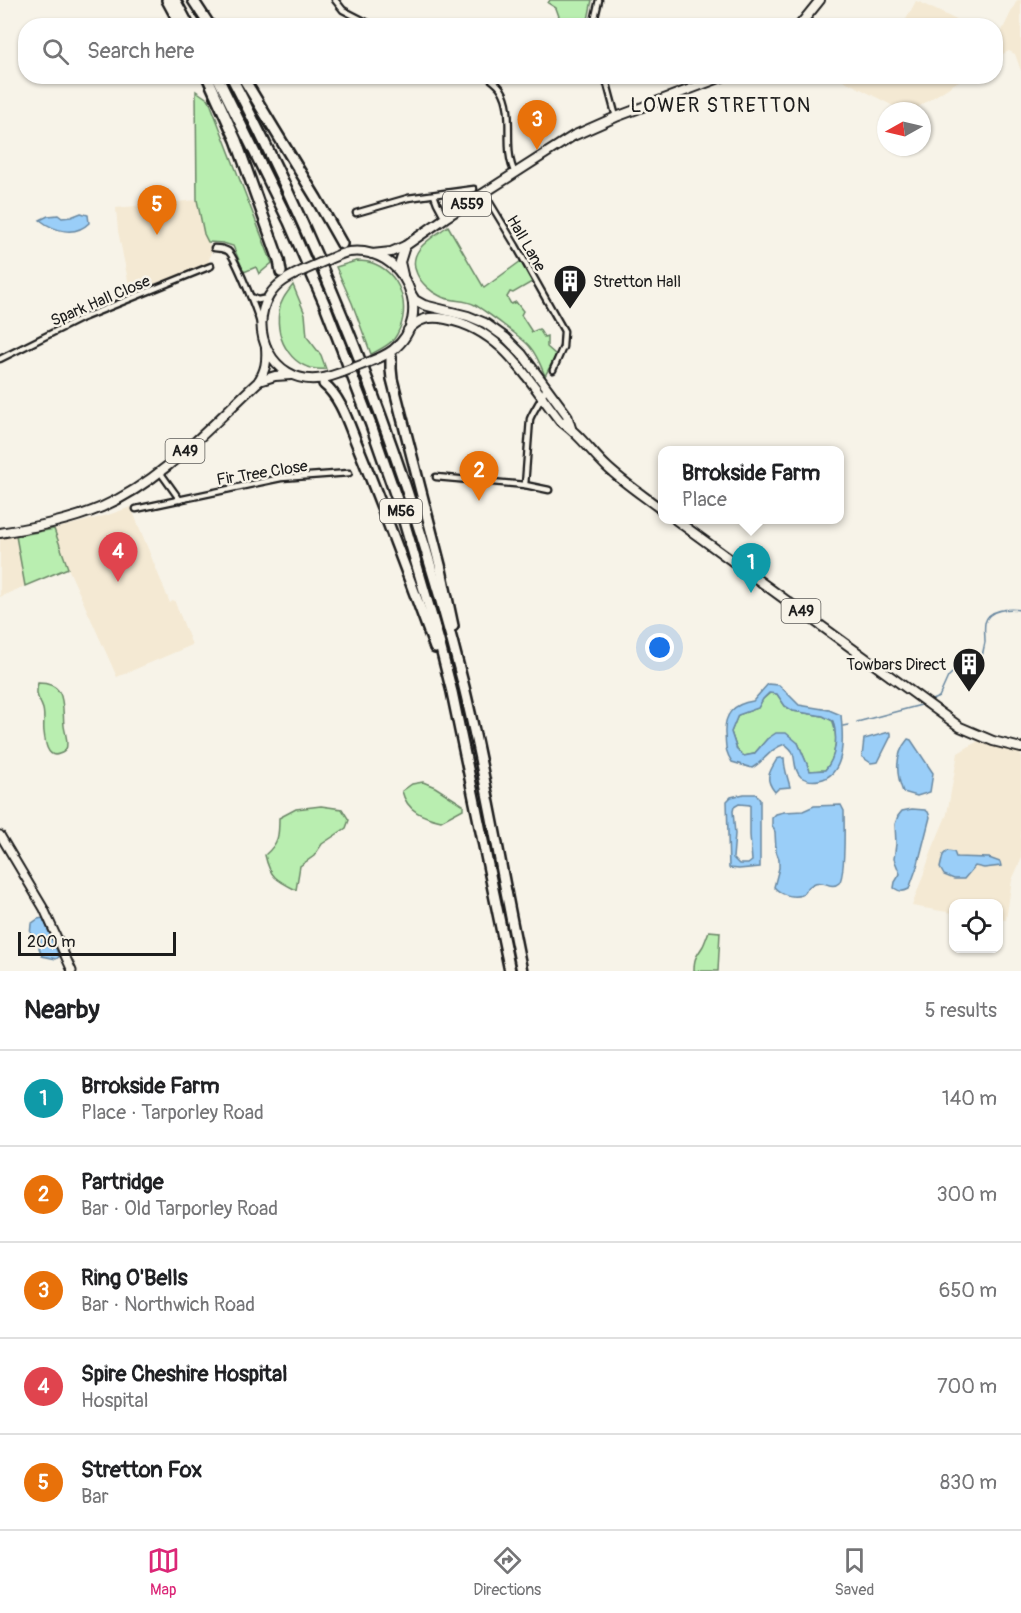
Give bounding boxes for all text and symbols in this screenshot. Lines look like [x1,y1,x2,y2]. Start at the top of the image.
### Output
search box [18,18,1003,84]
icon: search [39,35,72,68]
text: Search here [87,37,194,65]
district label: LOWER STRETTON [630,93,812,118]
pin: 3 [518,100,556,150]
north arrow [877,102,931,156]
pin: 5 [138,186,176,235]
road number: A559 [443,192,491,216]
street label: Hall Lane [502,212,550,275]
building icon: Stretton Hall [552,263,588,310]
street label: Spark Hall Close [48,271,153,331]
place label: Stretton Hall [593,272,681,292]
road number: A49 [166,439,204,463]
popup [658,446,844,524]
pin: 2 [460,452,498,501]
street label: Fir Tree Close [215,456,309,490]
text: Brrokside Farm [682,459,820,487]
text: Place [682,487,727,512]
road number: M56 [380,499,422,523]
pin: 4 [98,532,138,582]
pin: 1 [732,544,771,593]
road number: A49 [782,599,820,623]
your location [645,633,674,662]
building icon: Towbars Direct [951,646,987,693]
place label: Towbars Direct [846,655,947,675]
map controls [949,899,1003,953]
button: locate [949,899,1003,953]
scale bar [18,929,176,956]
text: 200 m [27,932,75,952]
text: Nearby [24,994,100,1026]
text: 5 results [925,998,997,1023]
text: Brrokside Farm [81,1072,220,1100]
text: 1 [40,1086,47,1111]
text: 140 m [942,1086,997,1111]
text: Place · Tarporley Road [81,1100,264,1125]
text: Partridge [81,1168,164,1196]
text: 2 [38,1182,49,1207]
text: 300 m [936,1182,997,1207]
text: Bar · Old Tarporley Road [81,1196,278,1221]
text: Ring O'Bells [81,1264,188,1292]
text: 3 [38,1278,49,1303]
text: 650 m [939,1278,997,1303]
text: Bar · Northwich Road [81,1292,255,1317]
text: Spire Cheshire Hospital [81,1360,287,1388]
text: 4 [38,1374,49,1399]
text: 700 m [937,1374,997,1399]
text: Hospital [81,1388,148,1413]
text: Stretton Fox [81,1456,202,1484]
text: 5 [38,1470,49,1495]
text: 830 m [940,1470,997,1495]
text: Bar [81,1484,109,1509]
tab: Map [147,1544,180,1600]
tab: Directions [473,1544,541,1600]
tab: Saved [835,1544,874,1600]

